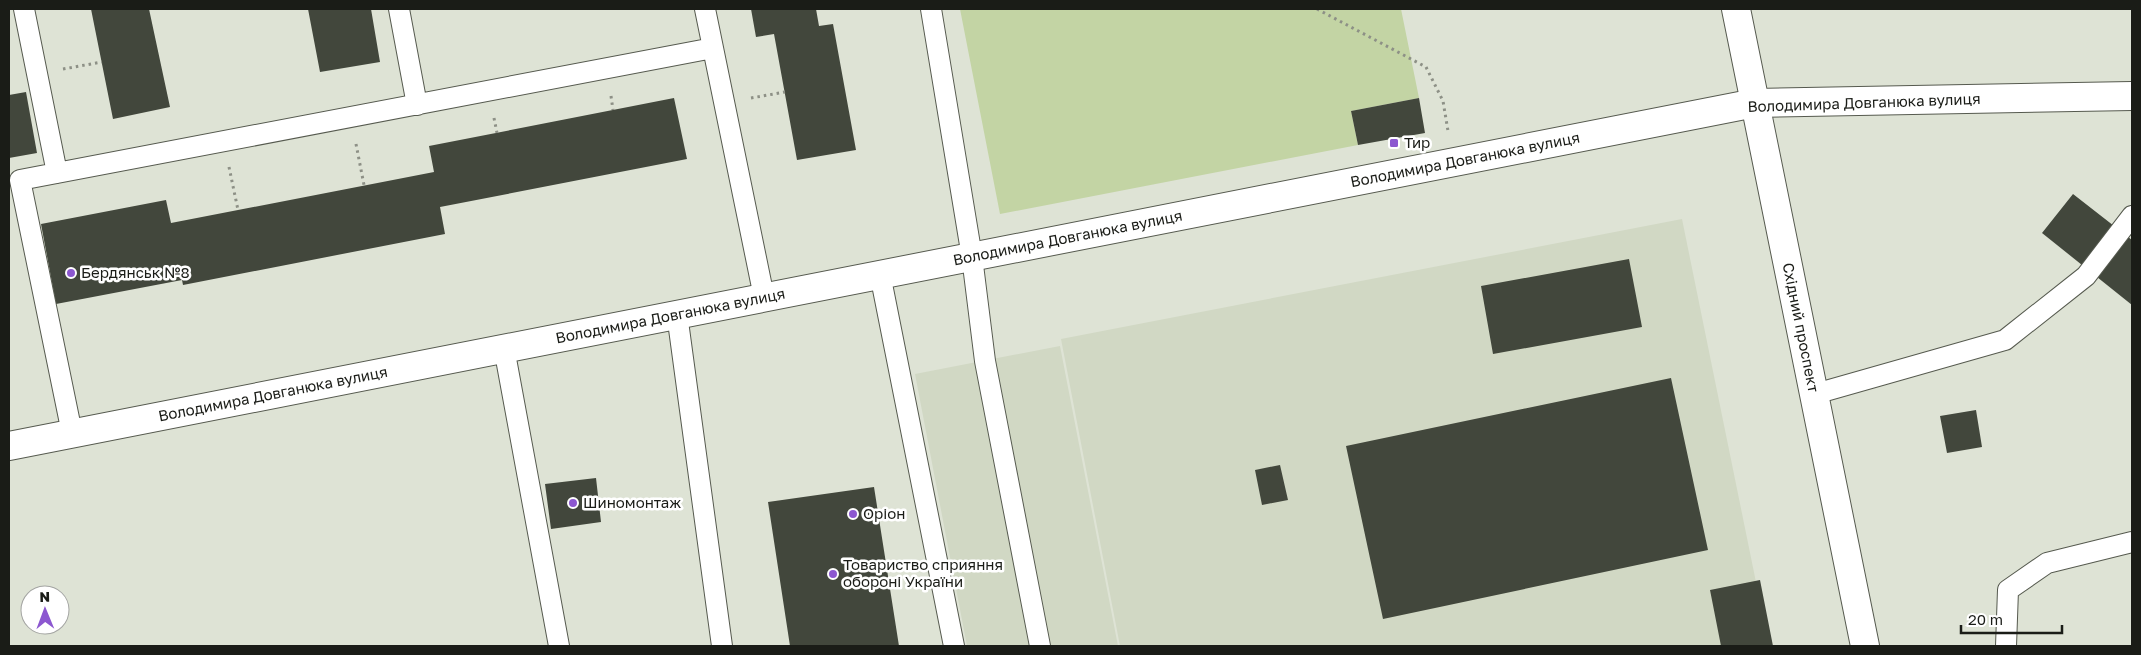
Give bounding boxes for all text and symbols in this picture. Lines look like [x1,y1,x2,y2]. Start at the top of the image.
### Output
street label: Володимира Довганюка вулиця [1747,89,1981,115]
street label: Володимира Довганюка вулиця [1349,128,1581,190]
place label: Тир [1404,133,1430,151]
marker: Тир [1388,137,1400,149]
street label: Володимира Довганюка вулиця [951,206,1184,268]
street label: Східний проспект [1780,261,1824,394]
place label: Бердянськ №8 [81,263,190,281]
marker: Бердянськ №8 [65,267,77,279]
street label: Володимира Довганюка вулиця [554,284,786,346]
street label: Володимира Довганюка вулиця [156,362,389,424]
place label: Шиномонтаж [583,493,681,511]
marker: Шиномонтаж [567,497,579,509]
place label: Оріон [863,504,906,522]
marker: Оріон [847,508,859,520]
place label: Товариство сприяння обороні України [843,555,1003,590]
marker: Товариство сприяння обороні України [827,568,839,580]
north arrow [20,585,70,635]
text: N [39,588,50,605]
scale bar [1961,602,2062,634]
text: 20 m [1968,610,2003,628]

